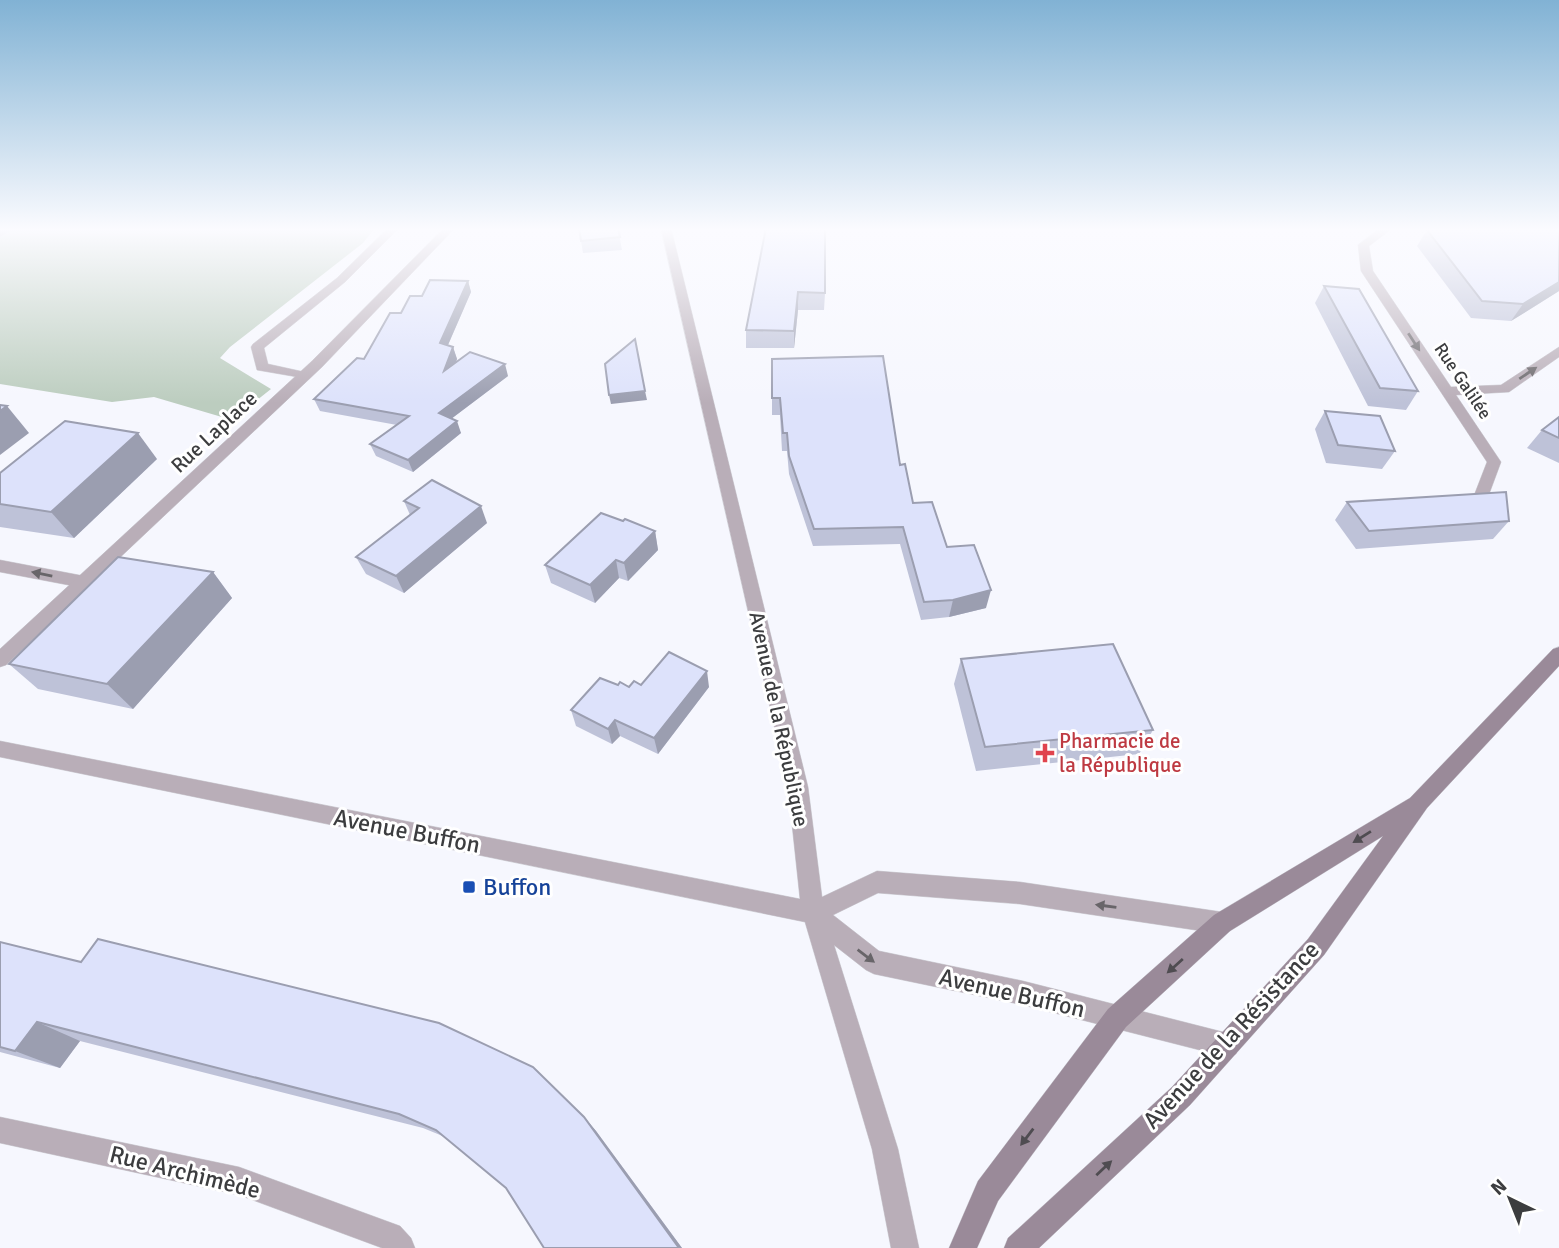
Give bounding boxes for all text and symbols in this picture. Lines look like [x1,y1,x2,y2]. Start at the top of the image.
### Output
one-way arrow [1408,333,1421,352]
street label: Rue Galilée [1430,339,1496,423]
one-way arrow [1519,366,1537,380]
street label: Rue Laplace [166,386,262,478]
one-way arrow [31,568,53,579]
street label: Avenue de la République [743,609,815,829]
place label: Pharmacie de la République [1059,728,1182,778]
marker: Pharmacie de la République [1037,745,1053,761]
street label: Avenue Buffon [331,802,483,860]
one-way arrow [1352,831,1371,843]
place label: Buffon [483,872,551,902]
marker: Buffon [461,879,477,895]
one-way arrow [1095,900,1117,911]
street label: Avenue de la Résistance [1136,935,1326,1135]
one-way arrow [857,948,875,963]
one-way arrow [1167,957,1184,973]
street label: Avenue Buffon [936,962,1088,1024]
one-way arrow [1020,1128,1035,1146]
street label: Rue Archimède [107,1139,263,1205]
one-way arrow [1095,1160,1112,1176]
north arrow [1475,1164,1545,1234]
text: N [1486,1174,1512,1201]

